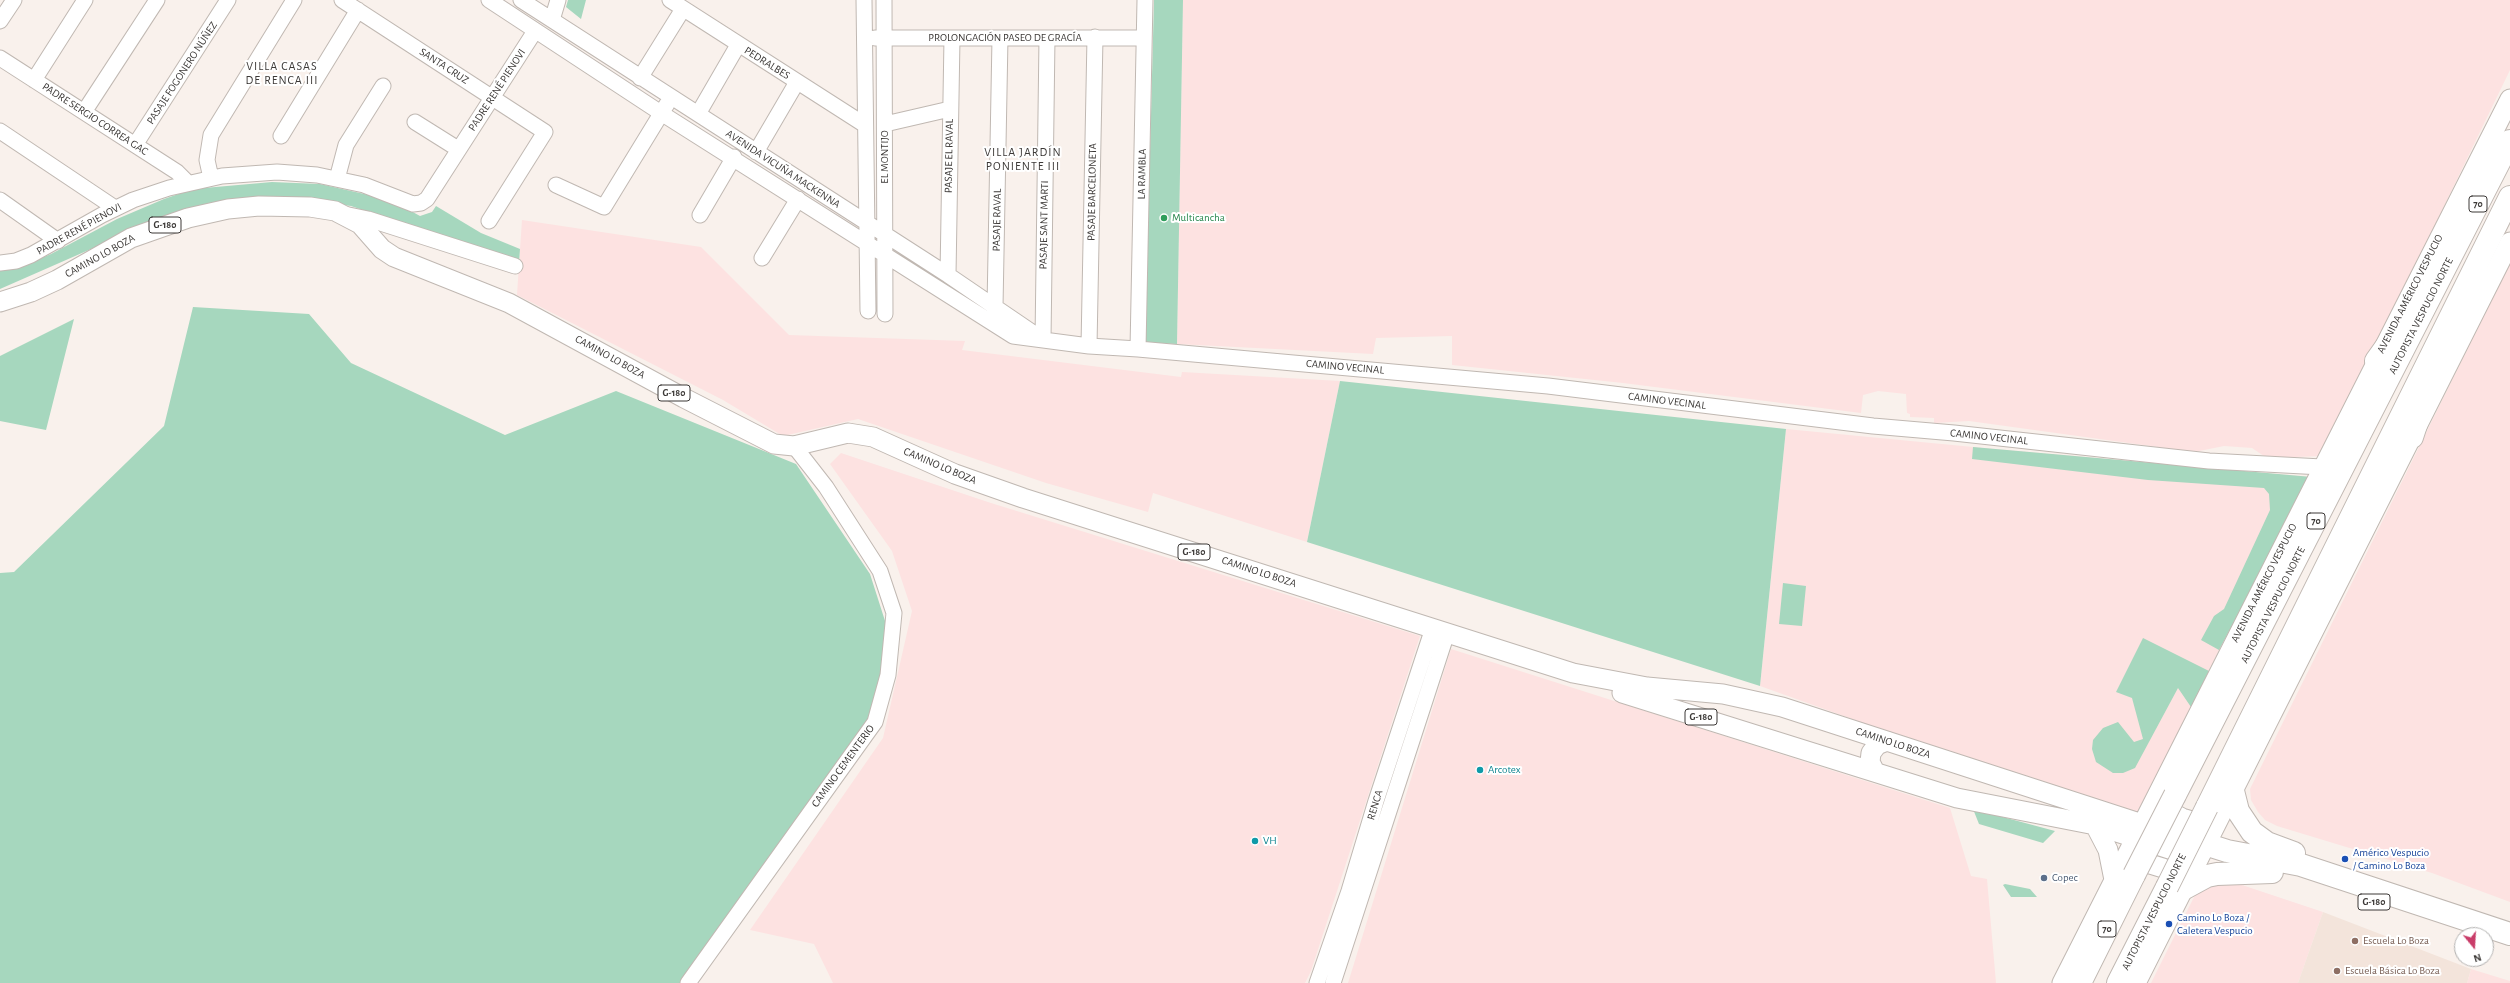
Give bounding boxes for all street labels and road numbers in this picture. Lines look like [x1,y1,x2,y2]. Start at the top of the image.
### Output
street label: PASAJE FOGONERO NÚÑEZ [144,19,220,127]
street label: PROLONGACIÓN PASEO DE GRACÍA [928,31,1082,45]
street label: PEDRALBES [742,44,792,82]
street label: SANTA CRUZ [417,45,471,87]
street label: PADRE RENÉ PIENOVI [466,47,528,133]
street label: PADRE SERGIO CORREA GAC [40,80,150,158]
street label: PASAJE EL RAVAL [942,119,956,193]
street label: AVENIDA VICUÑA MACKENNA [723,127,843,211]
street label: EL MONTIJO [878,130,892,184]
street label: PASAJE BARCELONETA [1085,143,1099,241]
street label: LA RAMBLA [1135,149,1149,199]
street label: PASAJE SANT MARTI [1037,180,1051,270]
street label: PASAJE RAVAL [990,189,1004,251]
road number: 70 [2469,196,2487,212]
street label: PADRE RENÉ PIENOVI [34,200,124,258]
road number: G-180 [149,217,181,233]
street label: CAMINO LO BOZA [63,231,137,281]
street label: AVENIDA AMÉRICO VESPUCIO [2374,232,2446,356]
street label: AUTOPISTA VESPUCIO NORTE [2386,256,2456,376]
street label: CAMINO LO BOZA [573,332,647,382]
street label: CAMINO VECINAL [1305,357,1385,377]
road number: G-180 [658,385,690,401]
street label: CAMINO VECINAL [1627,390,1707,412]
street label: CAMINO VECINAL [1949,426,2029,448]
street label: CAMINO LO BOZA [902,445,978,487]
road number: 70 [2307,513,2325,529]
street label: AVENIDA AMÉRICO VESPUCIO [2228,521,2300,645]
road number: G-180 [1178,544,1210,560]
street label: AUTOPISTA VESPUCIO NORTE [2238,545,2308,665]
street label: CAMINO LO BOZA [1220,554,1298,590]
road number: G-180 [1685,709,1717,725]
street label: CAMINO CEMENTERIO [809,722,877,810]
street label: CAMINO LO BOZA [1854,725,1932,761]
street label: RENCA [1364,788,1386,822]
street label: AUTOPISTA VESPUCIO NORTE [2119,852,2189,972]
road number: G-180 [2358,894,2390,910]
road number: 70 [2098,921,2116,937]

